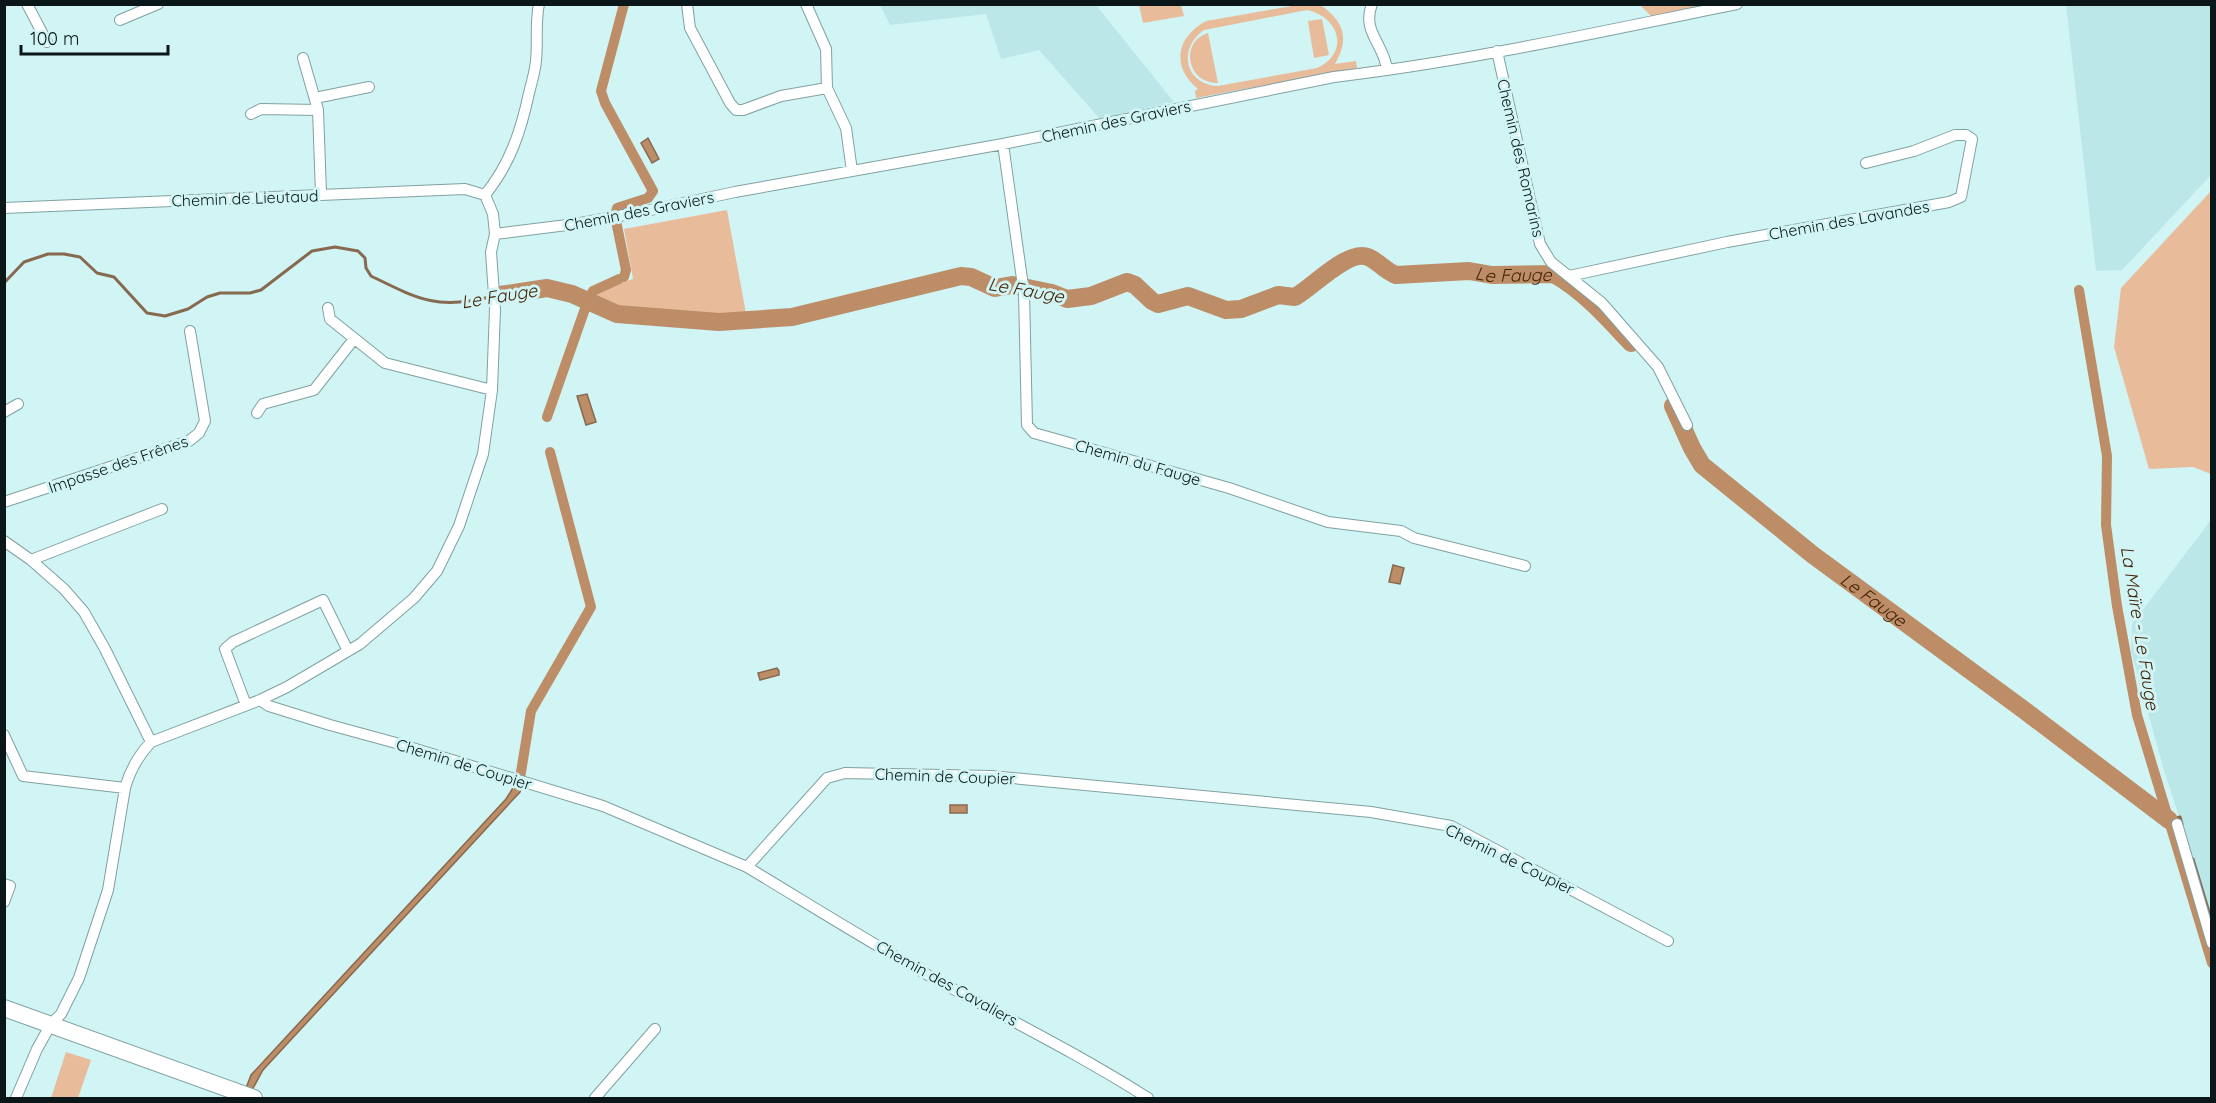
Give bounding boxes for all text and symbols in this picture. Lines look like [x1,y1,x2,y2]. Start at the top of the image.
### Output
scale bar [21,18,168,56]
text: 100 m [30,27,79,50]
street label: Chemin des Romarins [1493,77,1549,239]
street label: Chemin des Graviers [1040,95,1192,147]
street label: Chemin de Lieutaud [171,185,319,211]
street label: Chemin des Graviers [562,187,716,235]
street label: Chemin des Lavandes [1767,196,1931,244]
water label: Le Fauge [1473,261,1552,287]
water label: Le Fauge [986,272,1066,308]
water label: Le Fauge [460,279,539,313]
street label: Impasse des Frênes [45,431,191,497]
street label: Chemin du Fauge [1073,435,1203,489]
water label: La Maïre - Le Fauge [2116,545,2164,712]
water label: Le Fauge [1836,568,1912,632]
street label: Chemin de Coupier [394,734,534,794]
street label: Chemin de Coupier [874,764,1016,788]
street label: Chemin de Coupier [1442,819,1578,899]
street label: Chemin des Cavaliers [873,936,1021,1030]

